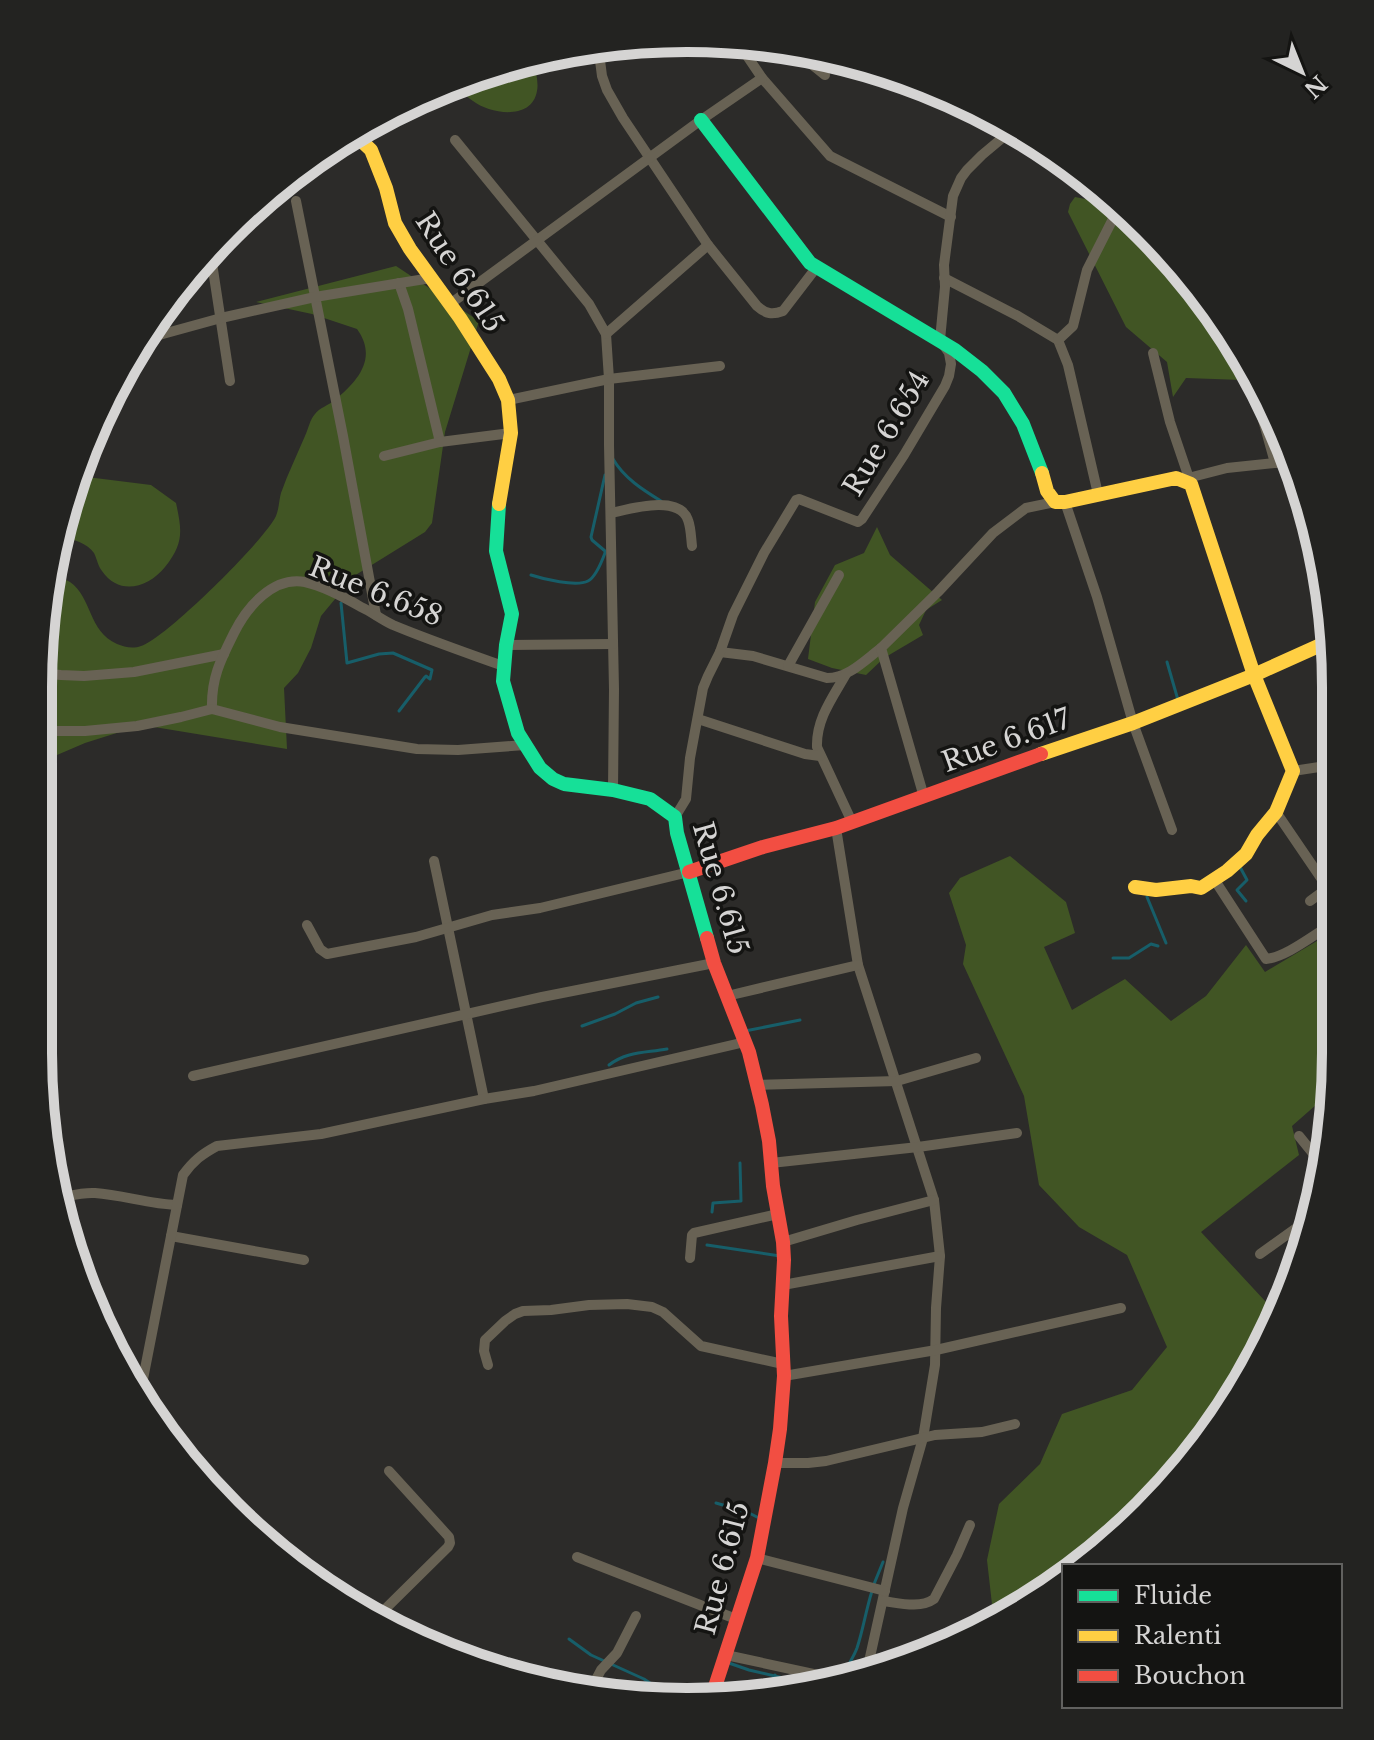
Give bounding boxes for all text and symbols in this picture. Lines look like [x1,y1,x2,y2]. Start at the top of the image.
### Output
north arrow [1262,32,1342,112]
text: N [1298,69,1332,103]
street label: Rue 6.615 [408,206,511,339]
street label: Rue 6.654 [835,364,938,502]
street label: Rue 6.658 [304,549,448,634]
street label: Rue 6.617 [937,701,1076,780]
street label: Rue 6.615 [685,818,756,959]
street label: Rue 6.615 [688,1498,757,1639]
legend [1062,1564,1342,1708]
text: Fluide [1134,1581,1212,1610]
text: Ralenti [1134,1621,1222,1650]
text: Bouchon [1134,1661,1246,1690]

